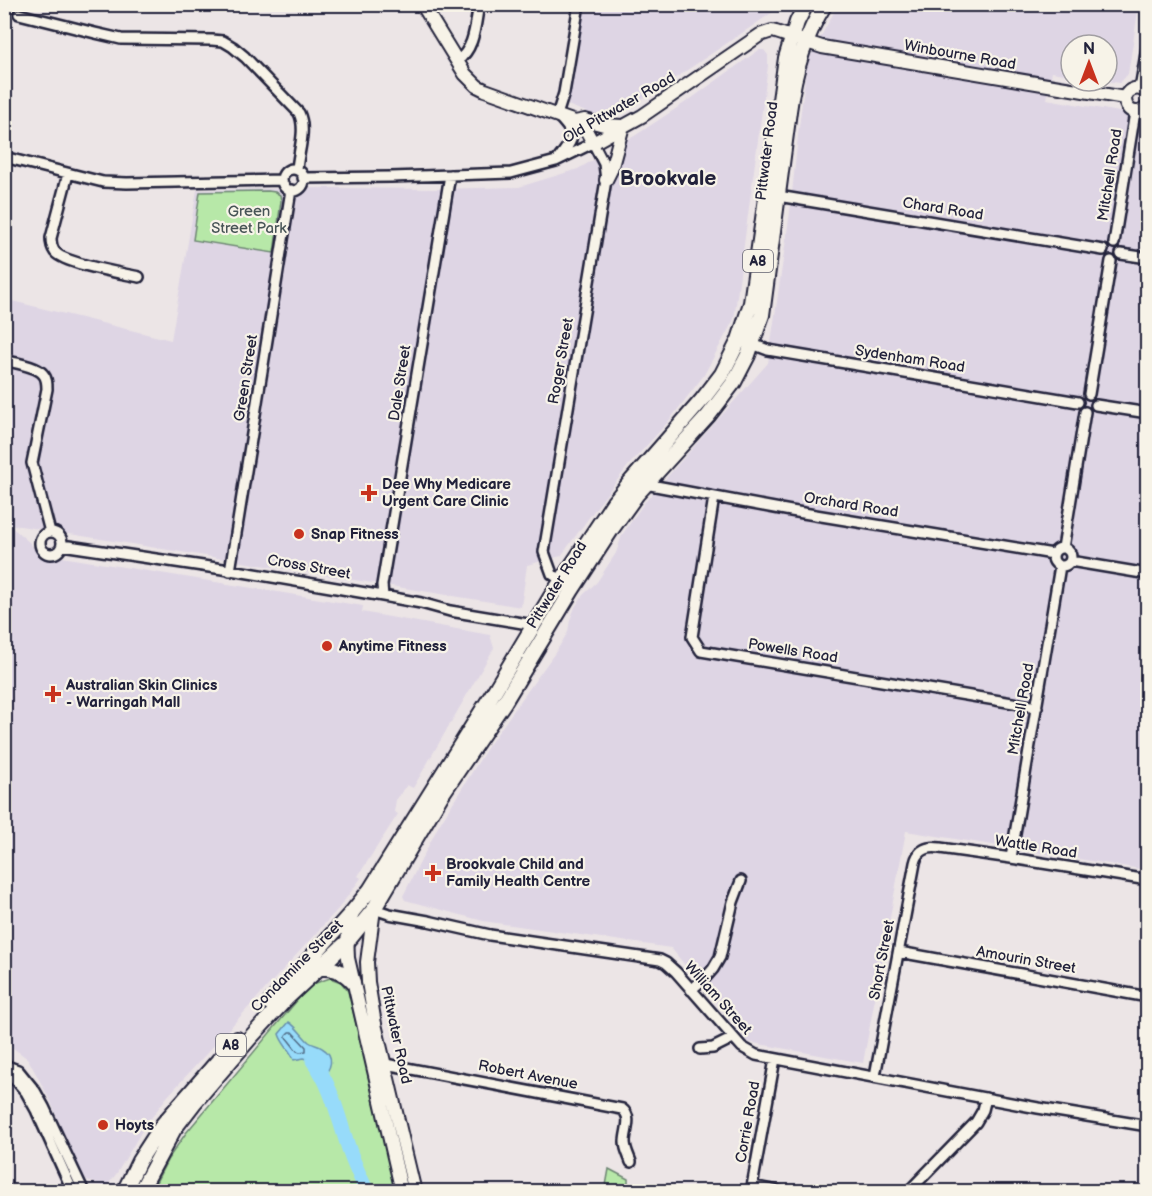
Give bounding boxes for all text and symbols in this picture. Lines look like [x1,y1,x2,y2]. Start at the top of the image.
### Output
north arrow [1059,33,1119,93]
street label: Winbourne Road [903,36,1017,74]
text: N [1083,40,1095,59]
street label: Old Pittwater Road [559,68,679,148]
street label: Pittwater Road [752,101,782,201]
street label: Mitchell Road [1093,128,1127,222]
district label: Brookvale [620,166,716,191]
street label: Chard Road [901,193,985,225]
park label: Green Street Park [211,202,287,238]
road number: A8 [743,250,773,272]
street label: Roger Street [544,316,578,406]
street label: Green Street [230,333,262,423]
street label: Sydenham Road [854,341,966,377]
street label: Dale Street [385,343,415,422]
place label: Dee Why Medicare Urgent Care Clinic [382,475,511,511]
marker: Dee Why Medicare Urgent Care Clinic [360,484,378,502]
street label: Orchard Road [802,488,900,522]
place label: Snap Fitness [311,525,399,544]
marker: Snap Fitness [292,527,306,541]
street label: Pittwater Road [523,538,591,632]
street label: Cross Street [266,550,352,584]
street label: Powells Road [747,635,839,667]
place label: Anytime Fitness [338,637,447,656]
marker: Anytime Fitness [320,639,334,653]
street label: Mitchell Road [1004,662,1038,756]
place label: Australian Skin Clinics - Warringah Mall [65,676,217,712]
marker: Australian Skin Clinics - Warringah Mall [44,685,62,703]
street label: Wattle Road [994,831,1078,863]
place label: Brookvale Child and Family Health Centre [446,855,591,891]
marker: Brookvale Child and Family Health Centre [424,864,442,882]
street label: Condamine Street [247,916,347,1016]
street label: Short Street [865,918,899,1002]
street label: Amourin Street [975,942,1078,978]
street label: William Street [680,957,756,1039]
street label: Pittwater Road [376,984,416,1086]
road number: A8 [216,1034,246,1056]
street label: Robert Avenue [477,1056,580,1094]
street label: Corrie Road [731,1080,765,1164]
place label: Hoyts [115,1116,154,1135]
marker: Hoyts [96,1118,110,1132]

